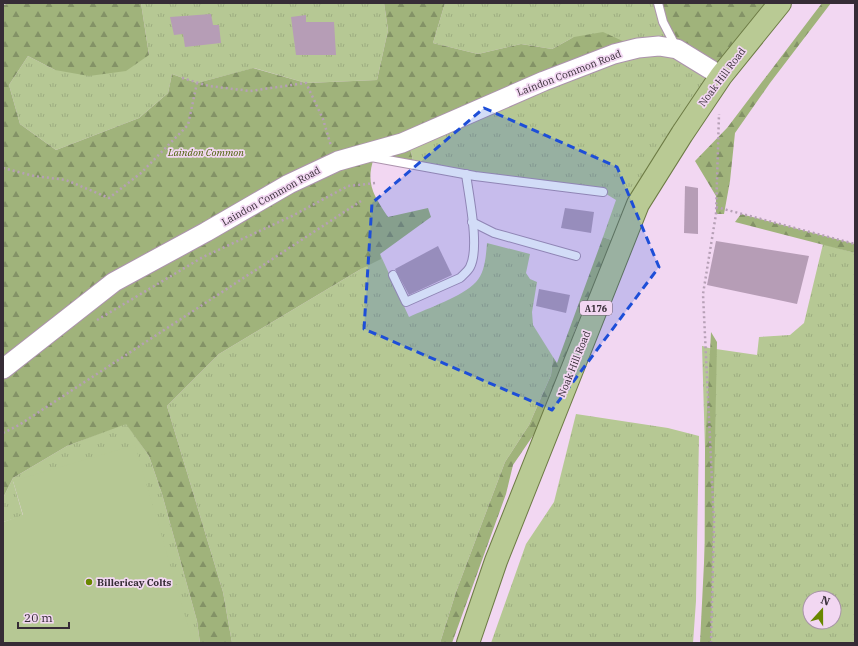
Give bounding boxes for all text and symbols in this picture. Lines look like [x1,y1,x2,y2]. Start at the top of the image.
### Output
street label: Noak Hill Road [696,45,748,109]
street label: Laindon Common Road [515,47,623,99]
park label: Laindon Common [167,146,244,159]
street label: Laindon Common Road [219,163,323,229]
road number: A176 [580,301,612,315]
street label: Noak Hill Road [555,329,593,399]
place label: Billericay Colts [97,576,171,589]
marker: Billericay Colts [84,577,94,587]
north arrow [802,590,842,630]
text: N [819,593,832,609]
scale bar [18,604,69,630]
text: 20 m [24,610,53,625]

